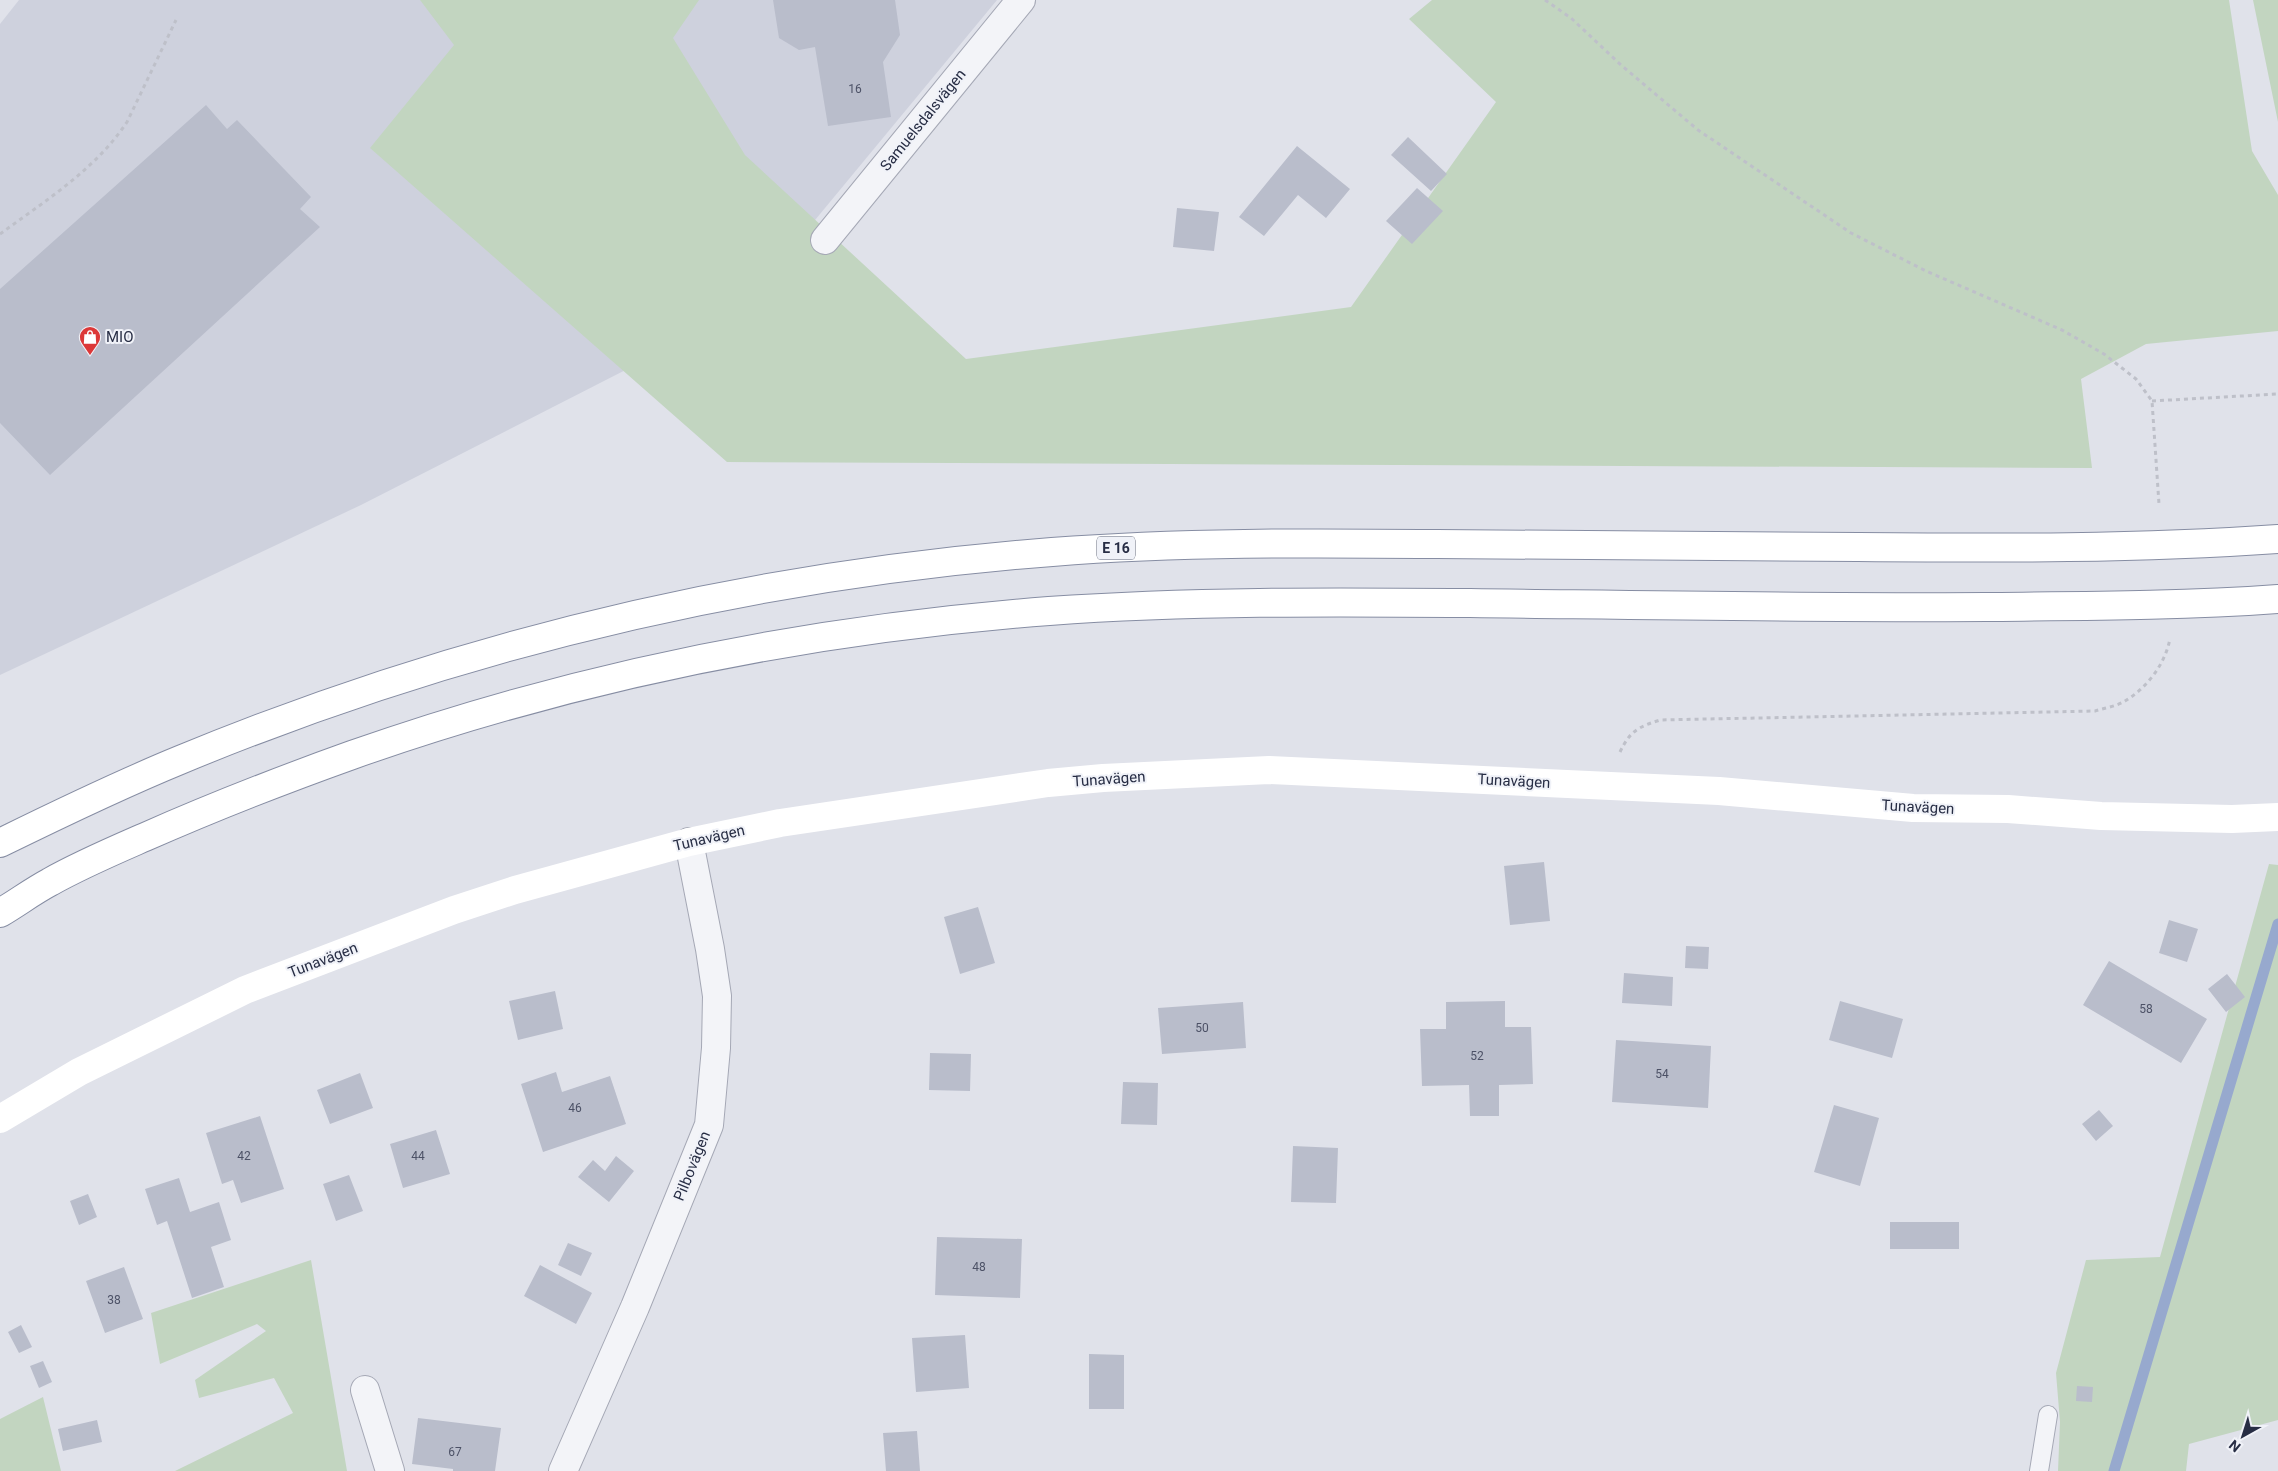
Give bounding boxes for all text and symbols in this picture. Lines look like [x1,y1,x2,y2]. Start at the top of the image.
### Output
street label: Samuelsdalsvägen [876,65,970,175]
house number: 16 [848,82,862,96]
shop icon: MIO [78,325,102,356]
place label: MIO [106,328,134,346]
road number: E 16 [1097,536,1135,560]
street label: Tunavägen [1072,767,1146,791]
street label: Tunavägen [1477,770,1551,792]
street label: Tunavägen [1881,796,1955,818]
street label: Tunavägen [671,821,747,855]
street label: Tunavägen [286,939,360,981]
house number: 58 [2139,1002,2153,1016]
house number: 50 [1195,1021,1209,1035]
house number: 52 [1470,1049,1484,1063]
house number: 54 [1655,1067,1669,1081]
house number: 46 [568,1101,582,1115]
street label: Pilbovägen [670,1129,714,1203]
house number: 42 [237,1149,251,1163]
house number: 44 [411,1149,425,1163]
house number: 48 [972,1260,986,1274]
house number: 38 [107,1293,121,1307]
north arrow [2218,1411,2268,1461]
text: N [2226,1437,2244,1455]
house number: 67 [448,1445,462,1459]

